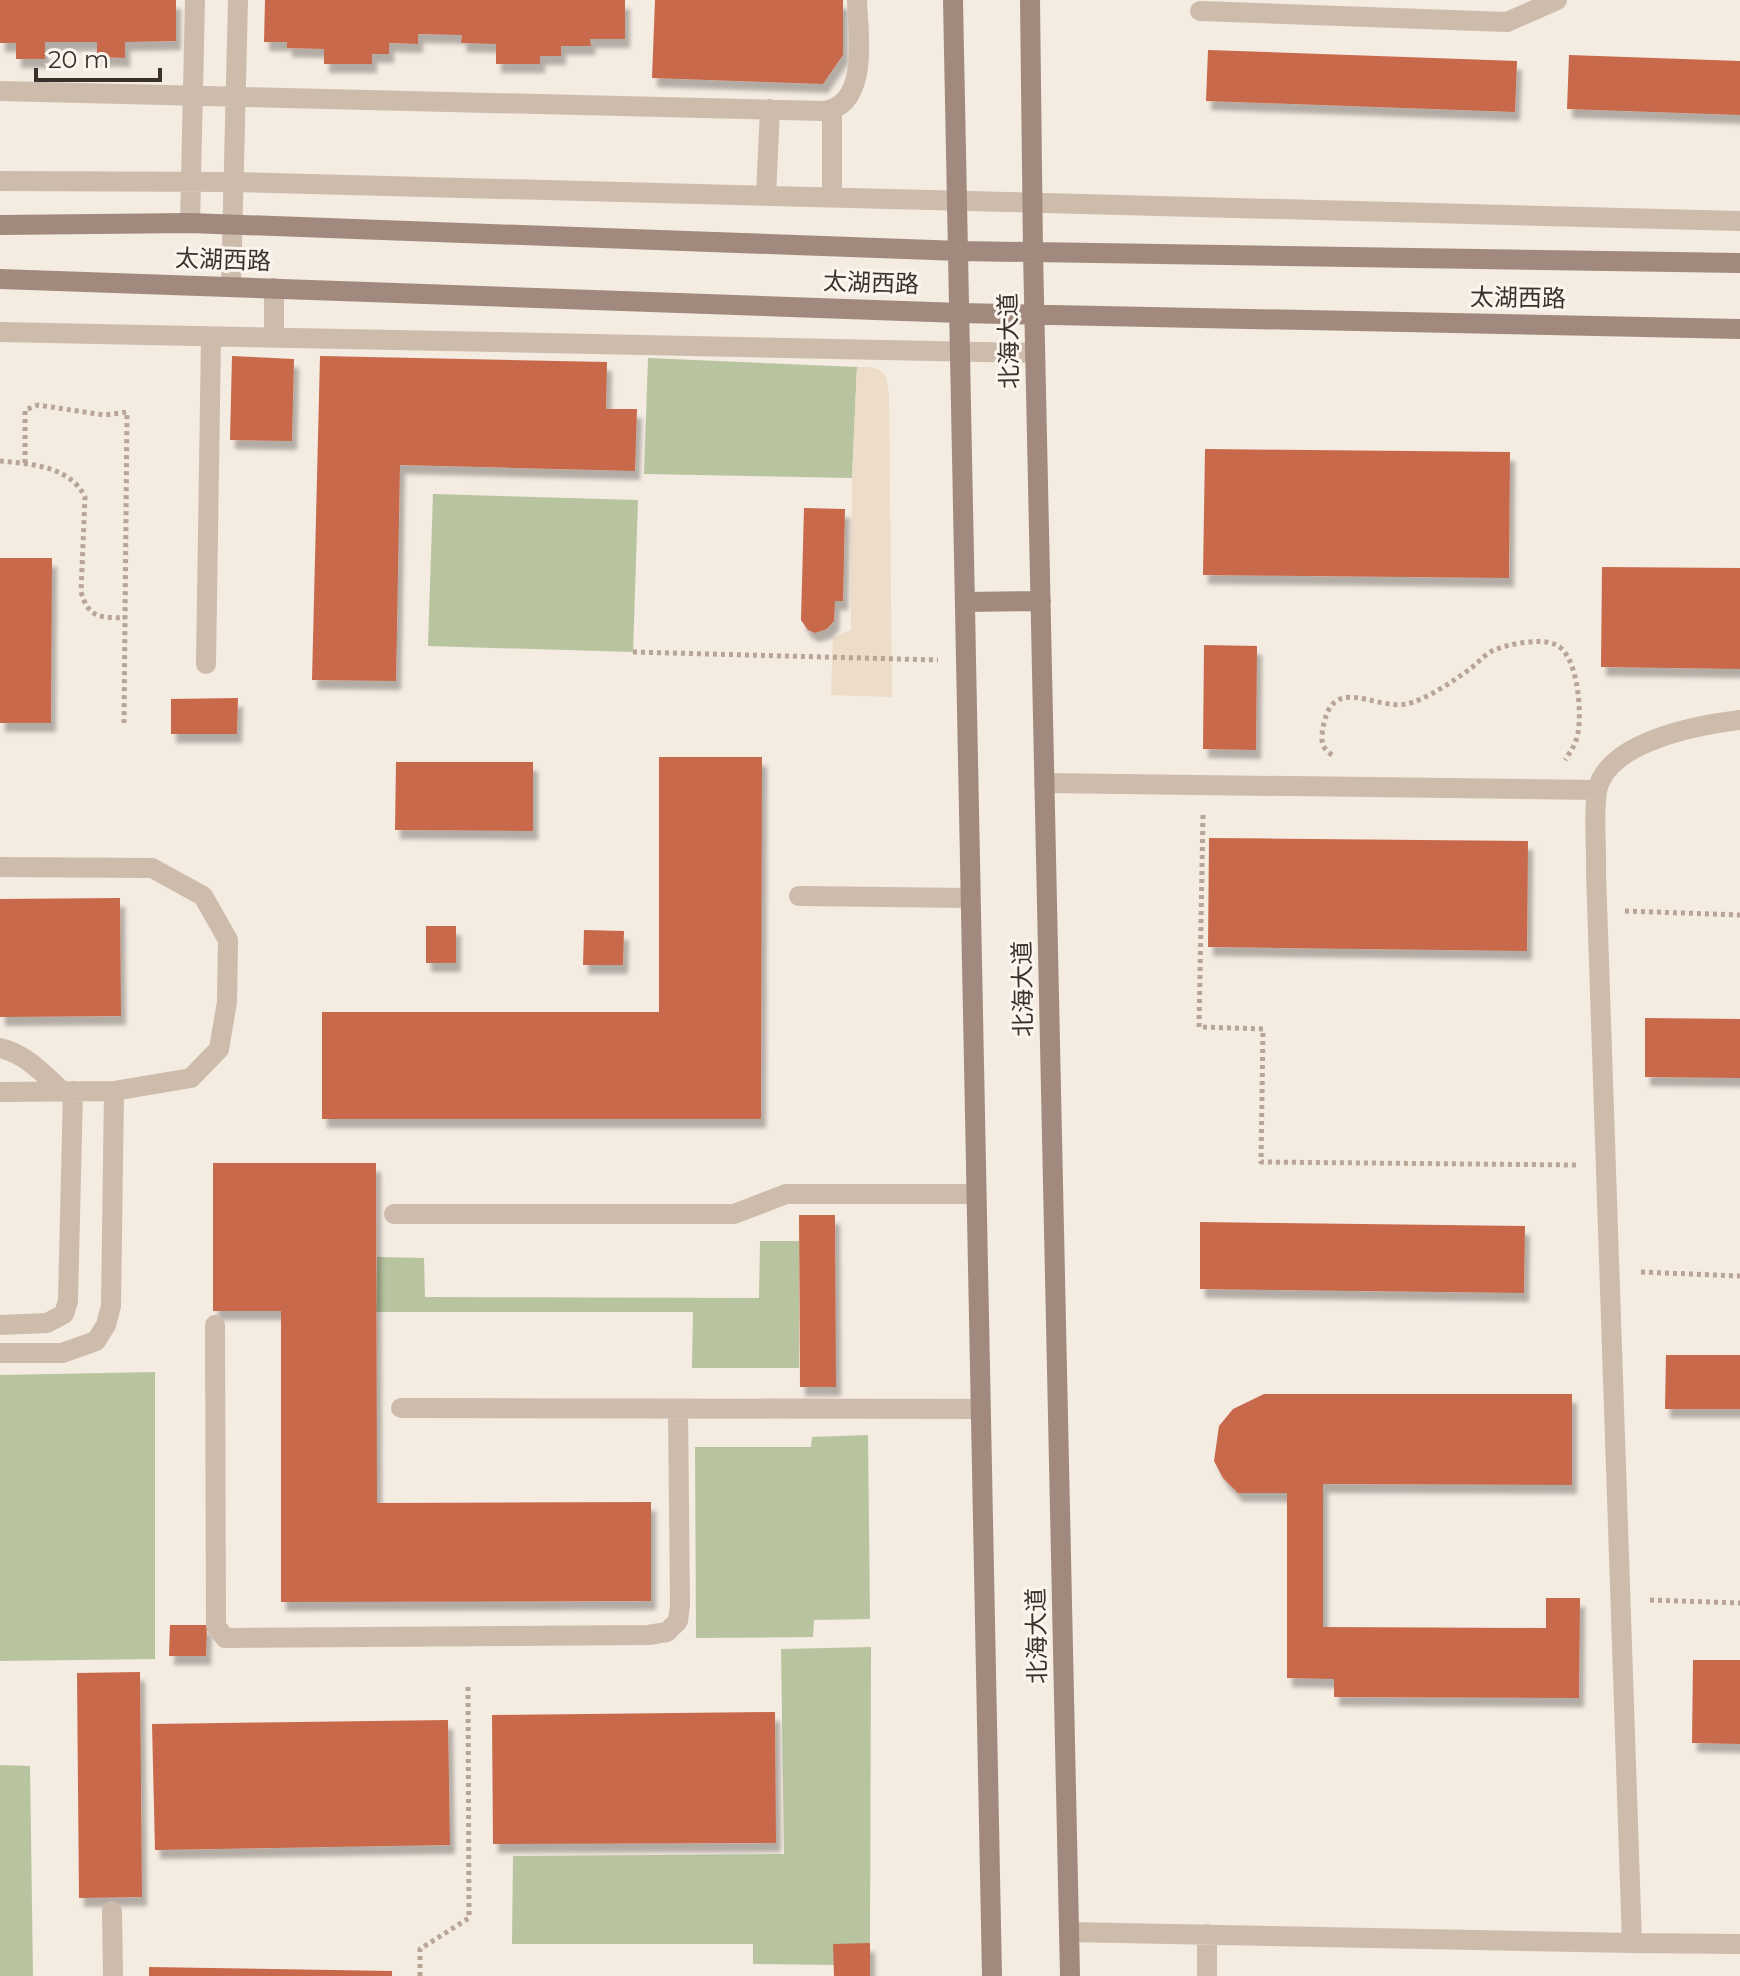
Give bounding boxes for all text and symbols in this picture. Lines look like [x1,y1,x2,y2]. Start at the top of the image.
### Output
scale bar [36,32,160,82]
text: 20 m [48,45,109,74]
street label: 太湖西路 [175,243,271,276]
street label: 太湖西路 [823,266,919,299]
street label: 太湖西路 [1470,282,1566,313]
street label: 北海大道 [993,293,1024,389]
street label: 北海大道 [1007,941,1038,1037]
street label: 北海大道 [1021,1588,1052,1684]

